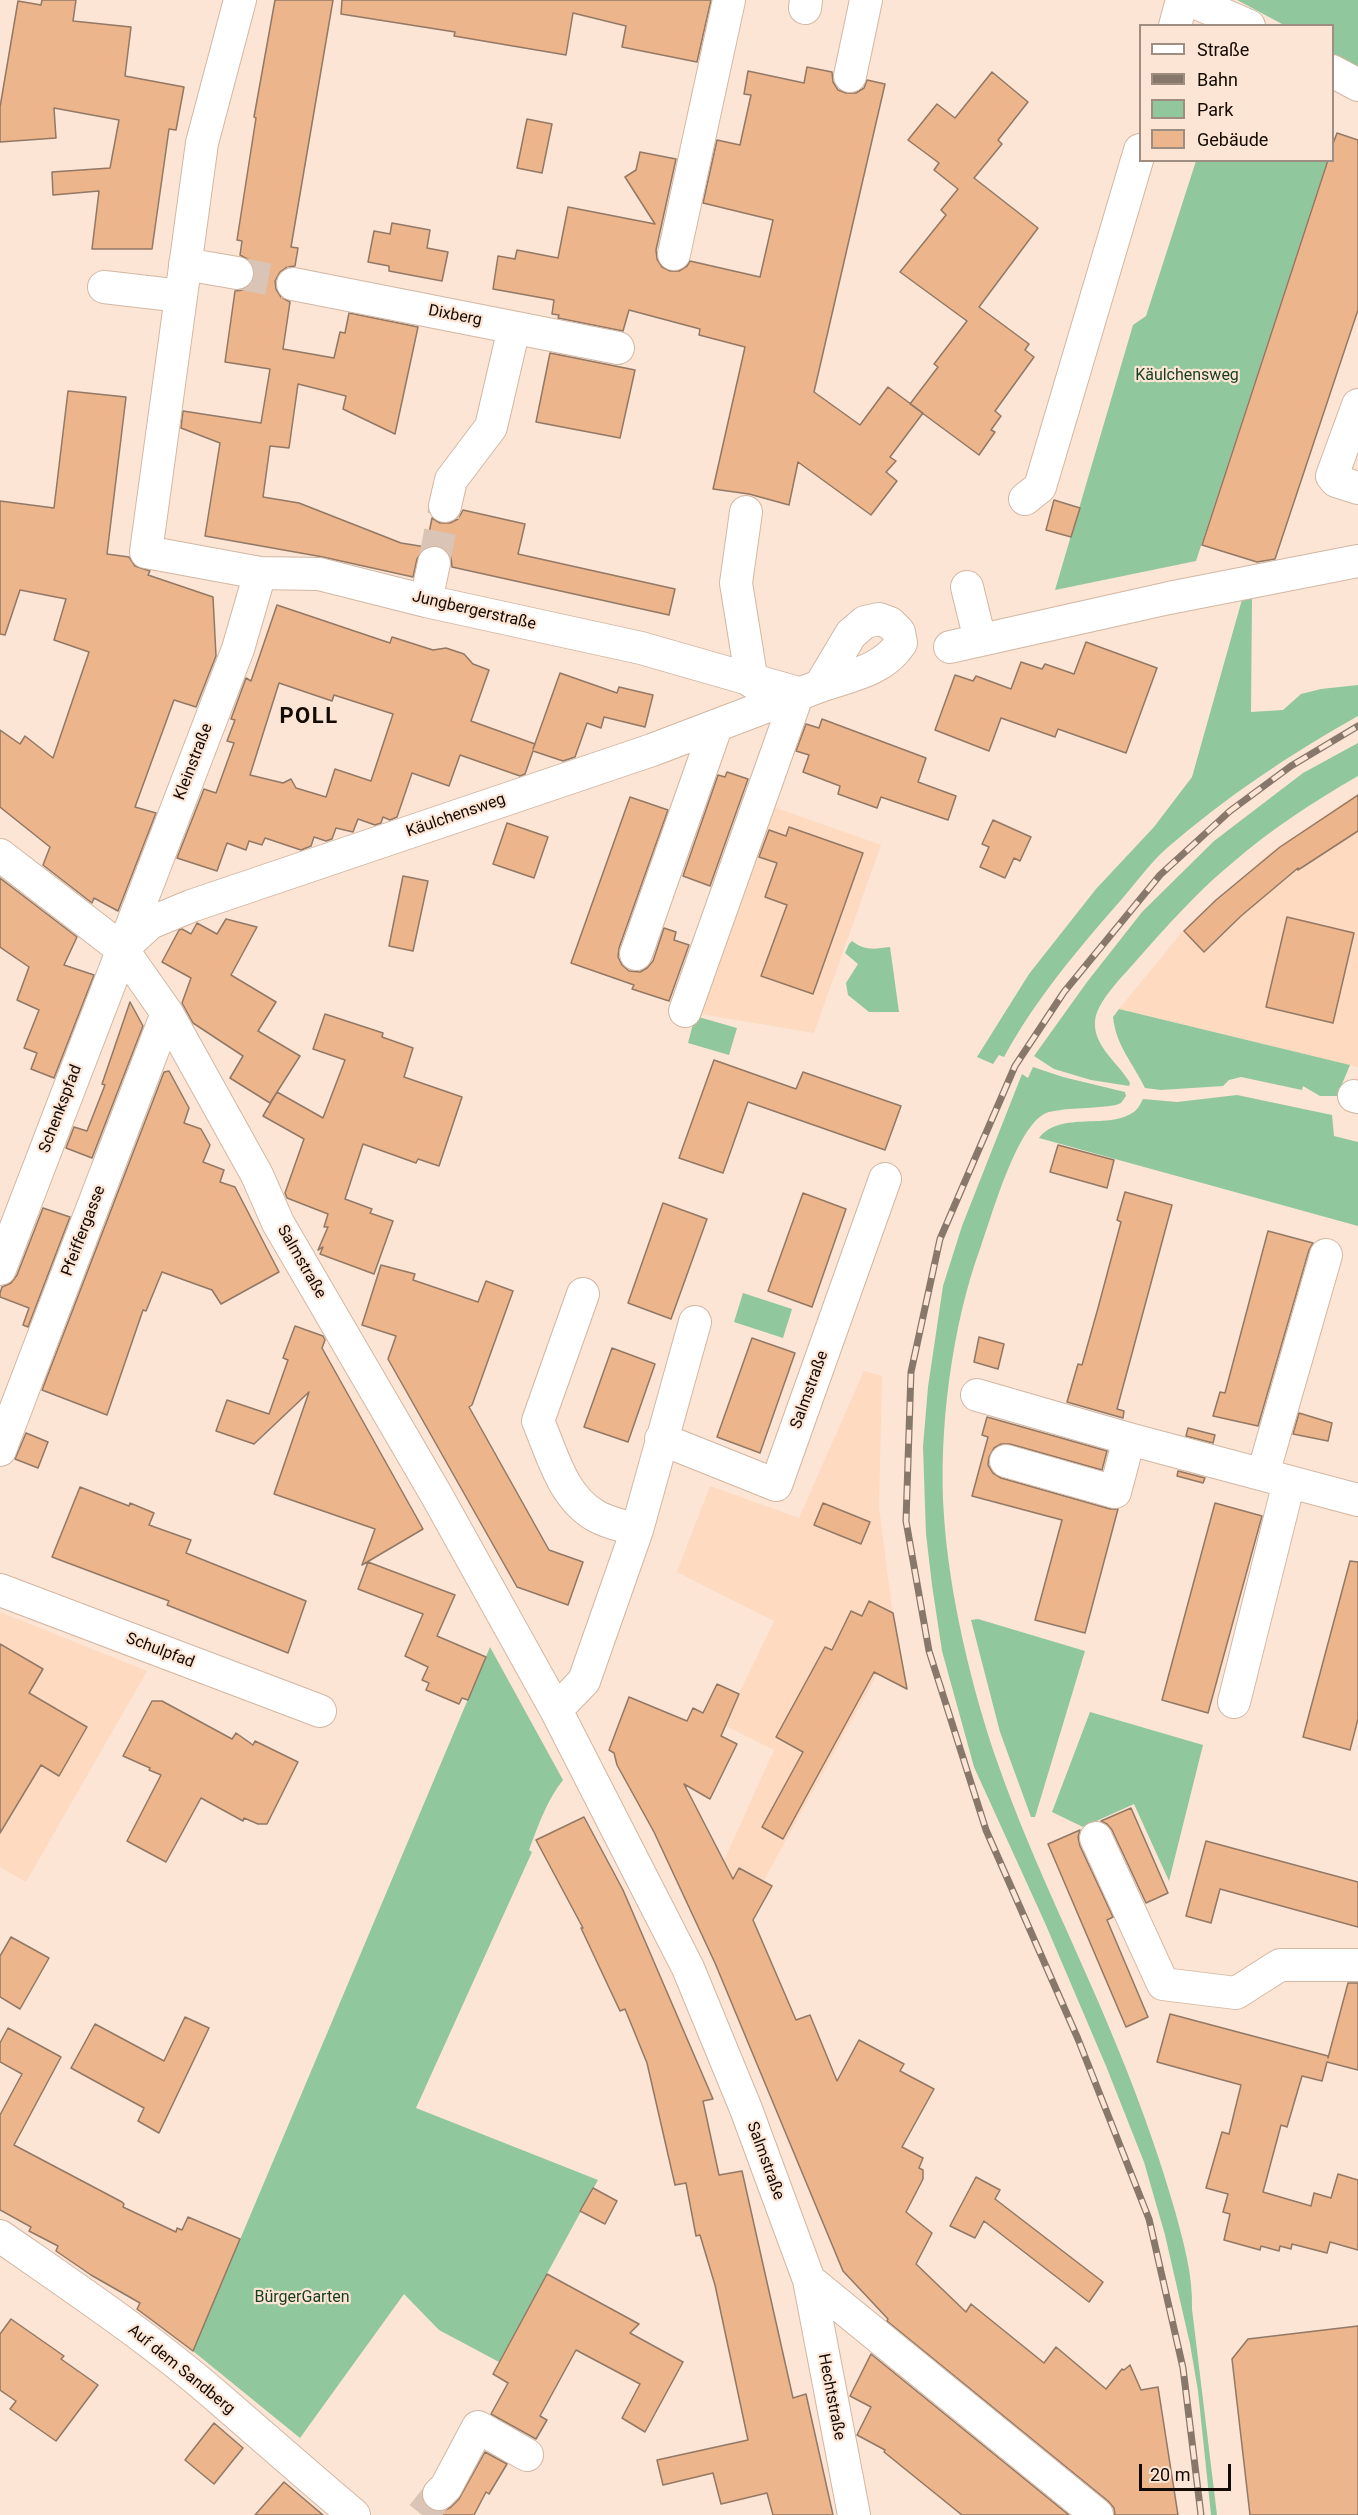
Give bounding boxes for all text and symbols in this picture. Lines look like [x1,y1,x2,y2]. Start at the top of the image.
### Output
legend [1139,24,1334,162]
text: Straße [1197,39,1249,60]
text: Bahn [1197,69,1238,90]
text: Park [1197,99,1233,120]
text: Gebäude [1197,129,1268,150]
street label: Dixberg [427,301,483,331]
park label: Käulchensweg [1135,366,1239,386]
street label: Jungbergerstraße [410,587,538,635]
district label: POLL [279,704,339,730]
street label: Kleinstraße [171,721,217,803]
street label: Käulchensweg [404,790,508,842]
street label: Schenkspfad [35,1062,87,1156]
street label: Pfeiffergasse [58,1183,110,1279]
street label: Salmstraße [272,1222,330,1302]
street label: Salmstraße [787,1348,833,1432]
street label: Schulpfad [123,1629,197,1673]
street label: Salmstraße [742,2119,788,2203]
park label: BürgerGarten [255,2288,349,2308]
street label: Auf dem Sandberg [124,2321,238,2419]
street label: Hechtstraße [813,2352,849,2442]
scale bar [1142,2452,1234,2490]
text: 20 m [1150,2464,1190,2485]

